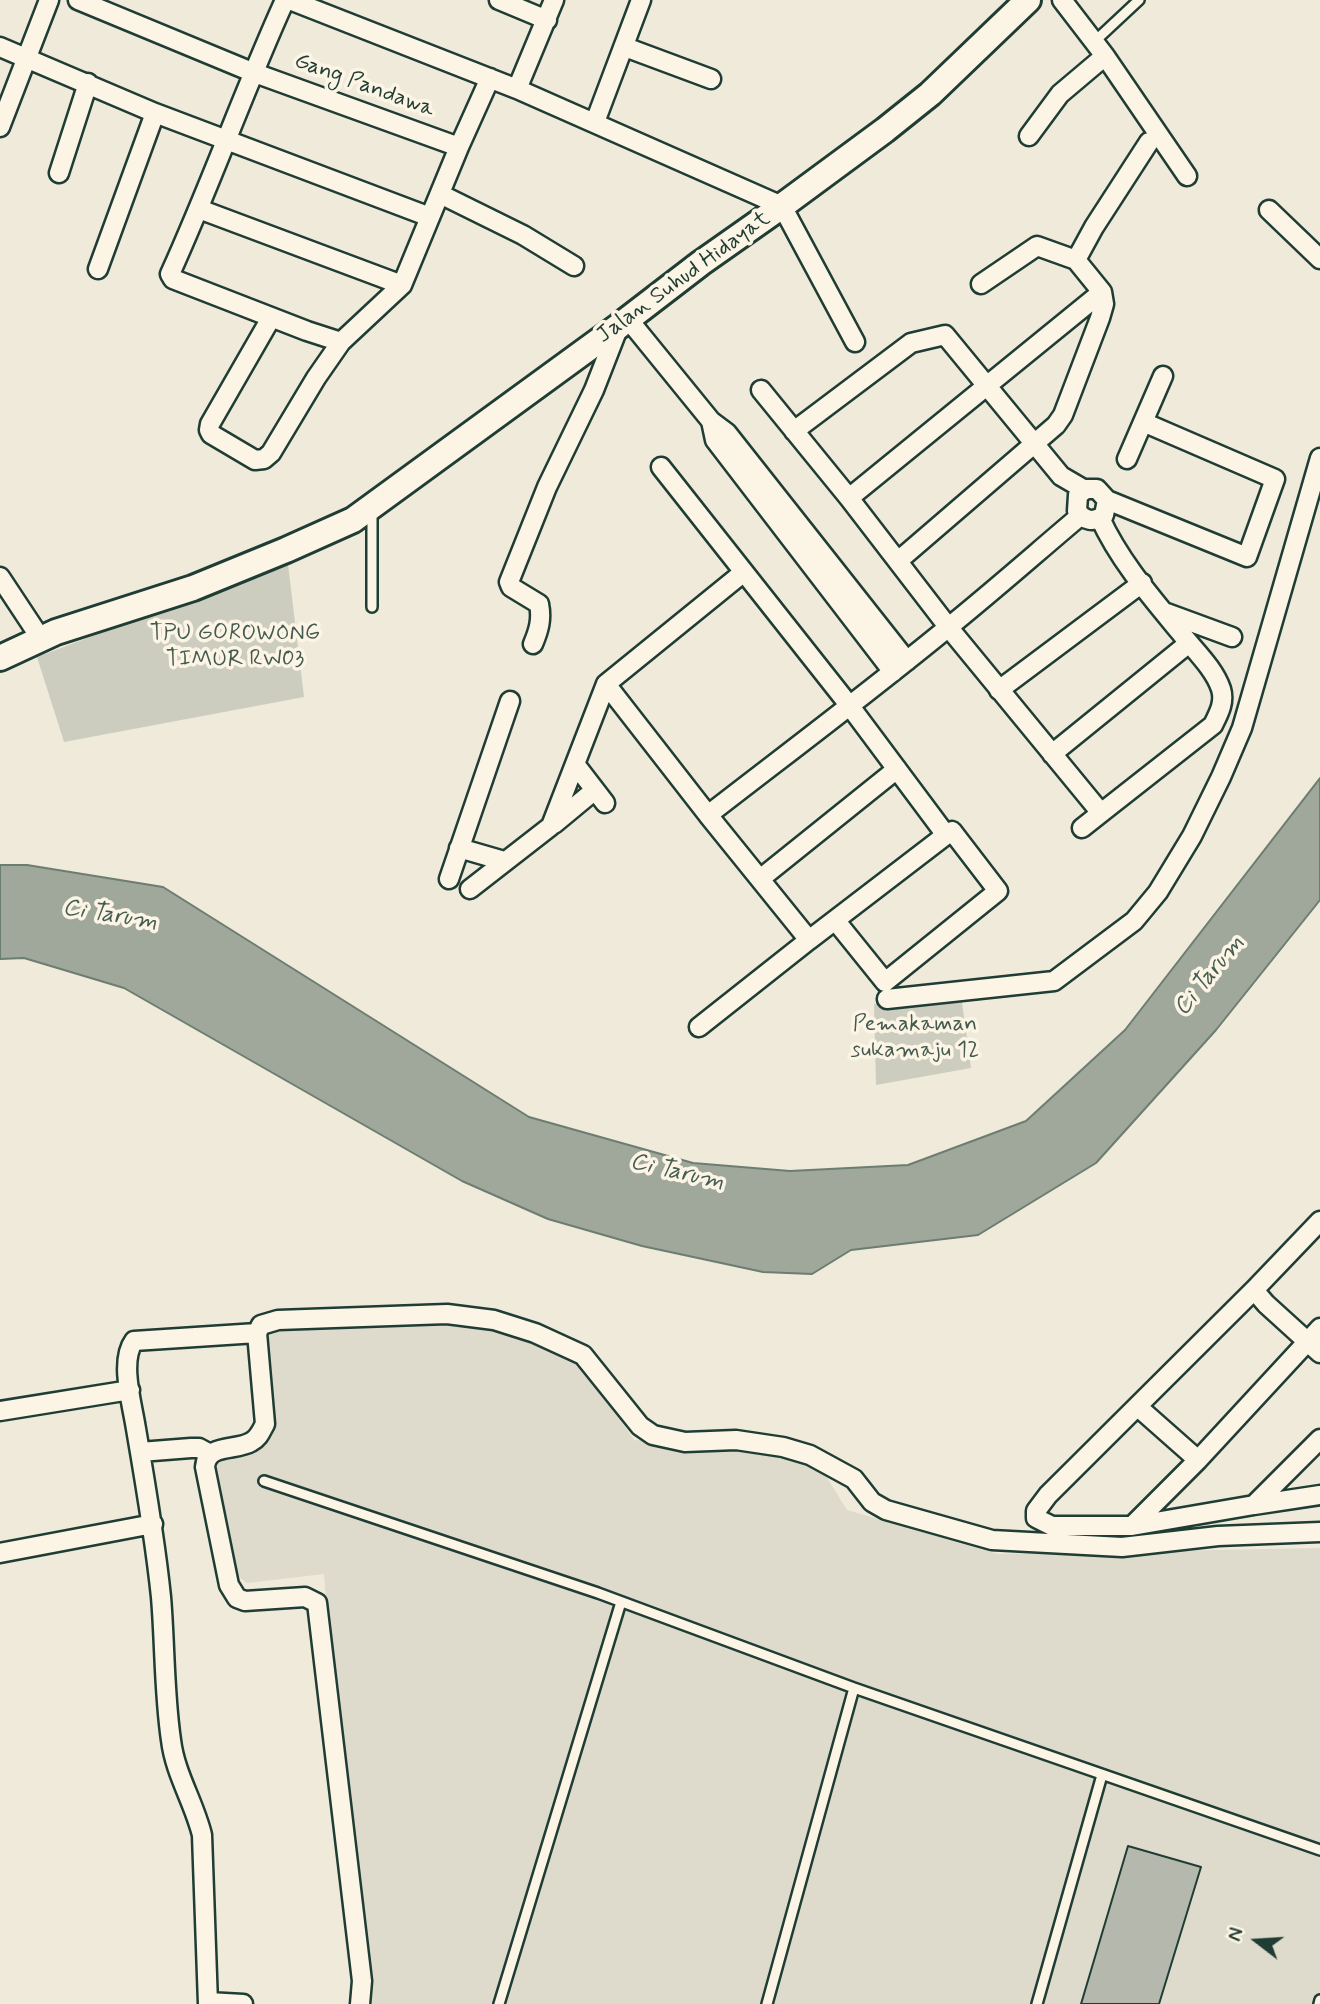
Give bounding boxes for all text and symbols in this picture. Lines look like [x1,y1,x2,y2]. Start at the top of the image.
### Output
street label: Gang Pandawa [290,48,438,124]
street label: Jalan Suhud Hidayat [592,206,776,350]
park label: TPU GOROWONG TIMUR RW03 [150,620,320,674]
water label: Ci Tarum [60,894,160,938]
water label: Ci Tarum [1169,930,1251,1022]
park label: Pemakaman sukamaju 12 [851,1011,979,1065]
water label: Ci Tarum [627,1148,727,1198]
north arrow [1222,1906,1292,1976]
text: N [1223,1925,1250,1944]

